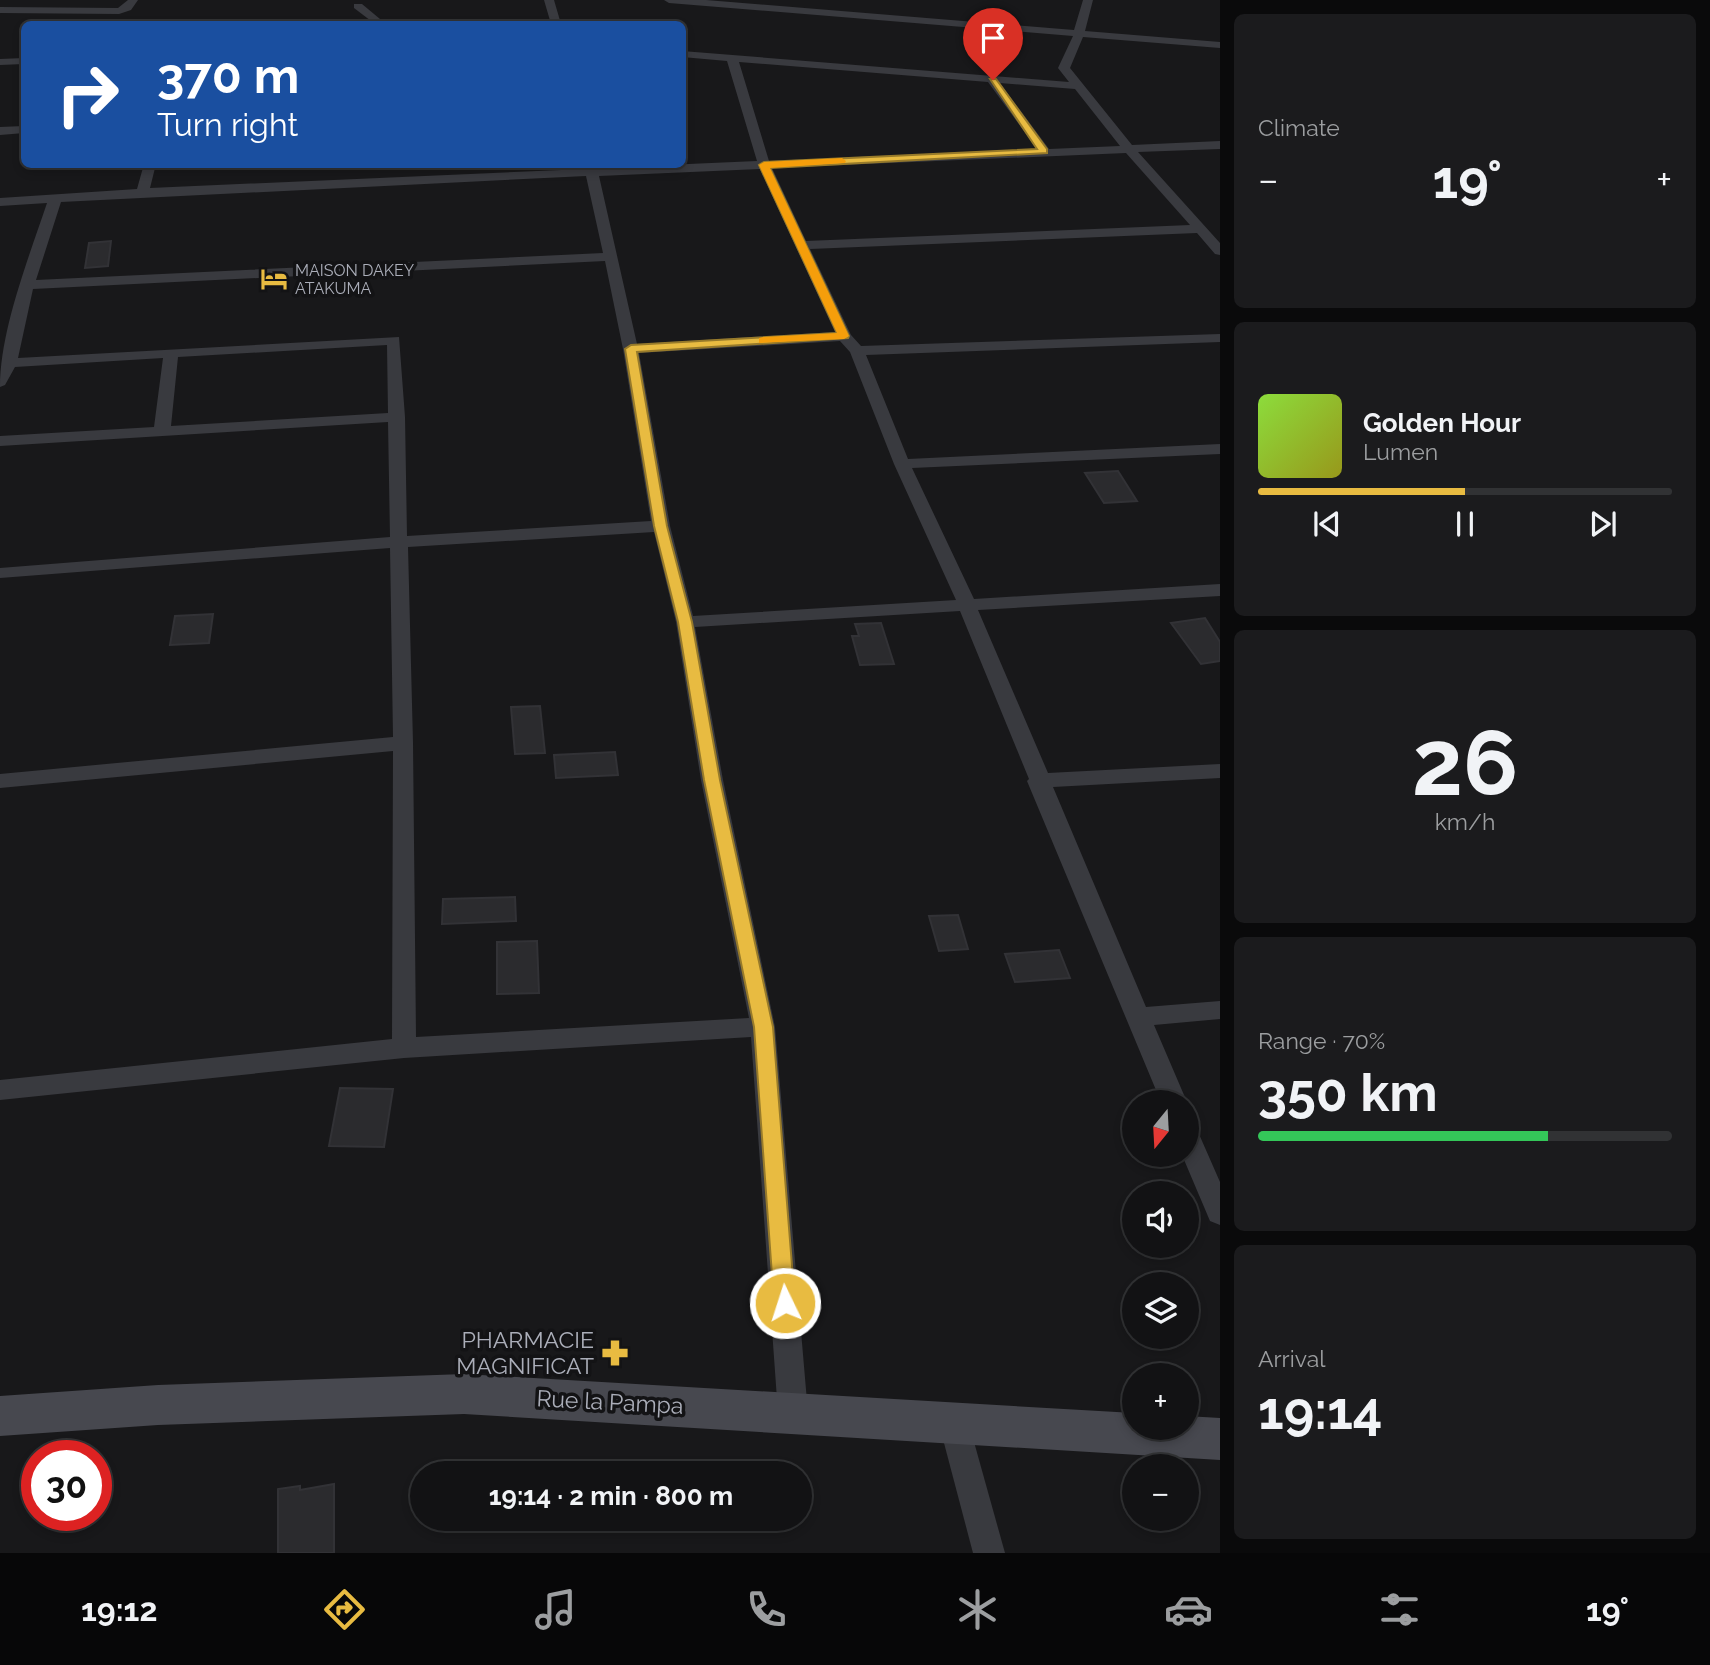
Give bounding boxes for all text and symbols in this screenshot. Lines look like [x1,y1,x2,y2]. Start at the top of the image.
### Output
pin [963,8,1023,80]
icon: arrive [974,19,1012,57]
text: 370 m [157,47,299,104]
icon: right [42,49,133,140]
text: Turn right [157,106,298,143]
text: Climate [1258,114,1340,141]
text: 19° [1433,149,1502,210]
text: − [1258,157,1278,202]
text: + [1656,157,1672,202]
place label: MAISON DAKEY ATAKUMA [295,261,415,298]
hotel icon: MAISON DAKEY ATAKUMA [259,264,289,294]
text: Golden Hour [1363,408,1521,438]
text: Lumen [1363,438,1438,465]
icon: previous [1308,505,1346,543]
icon: pause [1446,505,1484,543]
icon: next [1584,505,1622,543]
text: 26 [1412,709,1518,816]
text: km/h [1435,808,1495,835]
text: Range · 70% [1258,1027,1385,1054]
text: 350 km [1258,1062,1438,1123]
north arrow [1122,1090,1199,1167]
map controls [1122,1090,1199,1531]
button: sound [1122,1181,1199,1258]
position arrow [748,1266,822,1340]
button: layers [1122,1272,1199,1349]
place label: PHARMACIE MAGNIFICAT [456,1326,594,1379]
pharmacy icon: PHARMACIE MAGNIFICAT [600,1338,630,1368]
text: Arrival [1258,1345,1325,1372]
button: + [1122,1363,1199,1440]
text: 19:14 [1258,1380,1383,1441]
street label: Rue la Pampa [536,1384,684,1419]
speed limit sign: 30 [21,1440,112,1531]
button: − [1122,1454,1199,1531]
text: 19:14 · 2 min · 800 m [489,1481,733,1511]
icon: directions [320,1585,369,1634]
icon: music [531,1585,580,1634]
icon: phone [742,1585,791,1634]
icon: climate [953,1585,1002,1634]
icon: car [1164,1585,1213,1634]
icon: filters [1375,1585,1424,1634]
text: 19:12 [81,1591,157,1628]
text: 19° [1586,1591,1629,1628]

